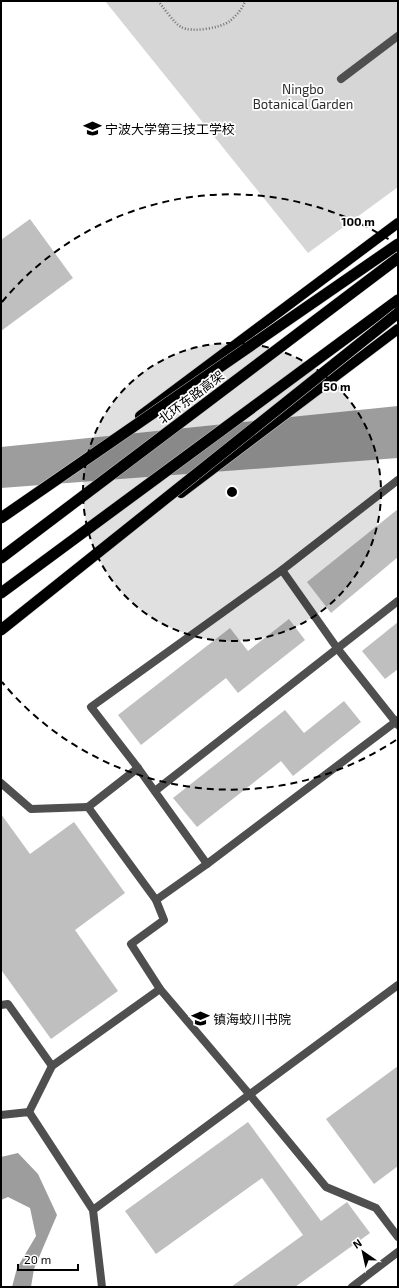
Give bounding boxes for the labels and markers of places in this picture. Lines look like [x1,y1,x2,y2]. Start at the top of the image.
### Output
school or university icon: 宁波大学第三技工学校 [82,119,102,139]
place label: 宁波大学第三技工学校 [105,121,235,137]
centre of rings [225,485,239,499]
school or university icon: 镇海蛟川书院 [190,1009,210,1029]
place label: 镇海蛟川书院 [213,1011,291,1027]

